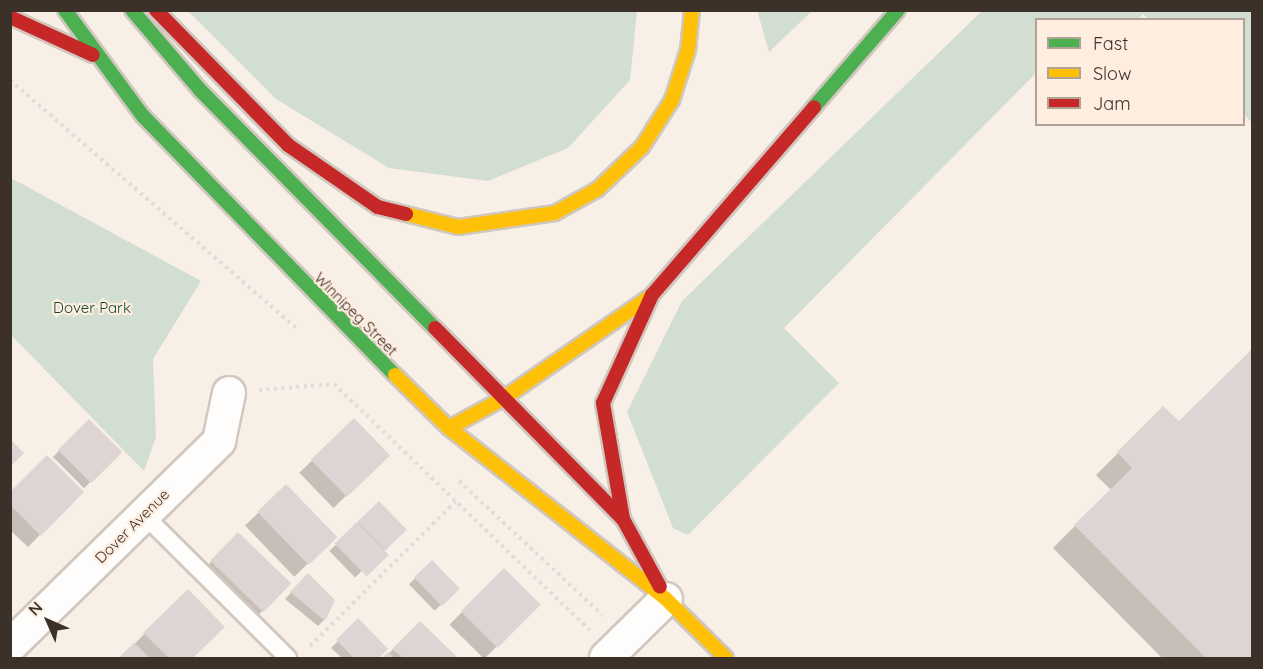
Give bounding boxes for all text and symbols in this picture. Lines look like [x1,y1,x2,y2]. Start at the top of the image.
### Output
legend [1035,18,1245,126]
text: Fast [1093,32,1128,55]
text: Slow [1093,62,1131,85]
text: Jam [1093,92,1131,115]
street label: Winnipeg Street [311,269,401,359]
park label: Dover Park [53,299,131,317]
street label: Dover Avenue [91,485,173,567]
north arrow [18,591,78,651]
text: N [24,597,46,620]

